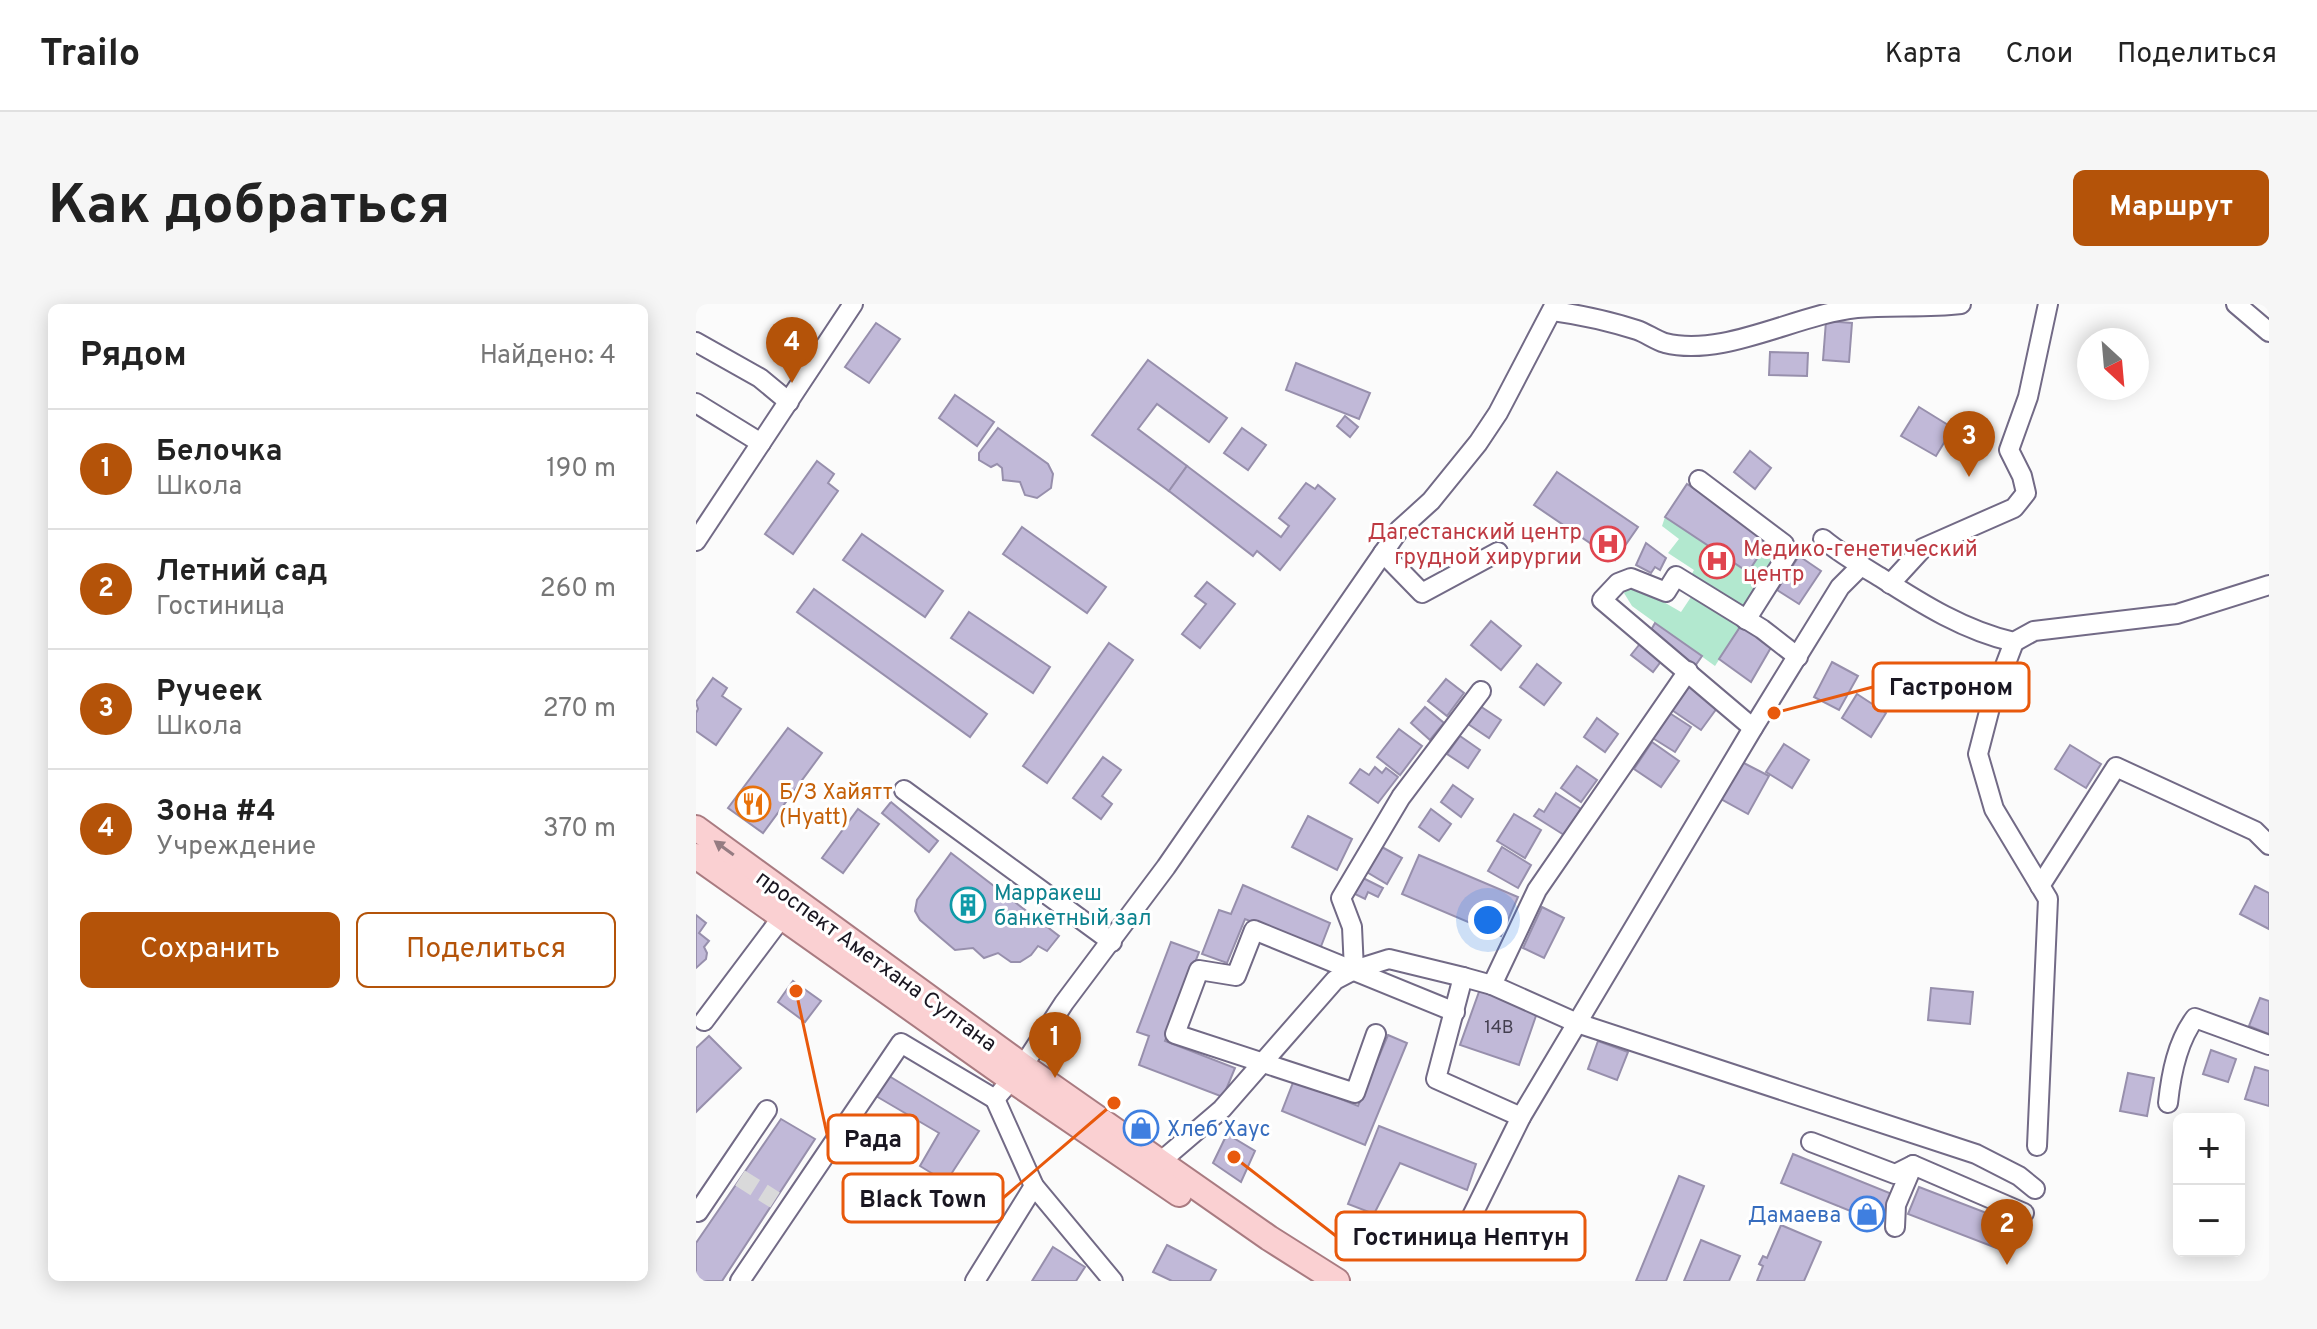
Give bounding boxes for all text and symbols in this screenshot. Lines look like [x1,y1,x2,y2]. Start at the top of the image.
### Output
text: Trailo [40,31,140,80]
text: Карта [1885,37,1961,73]
text: Слои [2005,37,2073,73]
text: Поделиться [2117,37,2277,73]
button: Маршрут [2073,170,2269,246]
text: Как добраться [48,173,450,243]
pin: 4 [766,317,818,383]
north arrow [2077,328,2149,400]
text: Рядом [80,335,187,378]
text: Найдено: 4 [480,340,616,373]
pin: 3 [1943,411,1995,477]
text: Белочка [156,434,282,471]
text: 1 [101,453,111,486]
text: 190 m [546,453,616,486]
text: Школа [156,471,242,504]
place label: Дагестанский центр грудной хирургии [1367,520,1582,572]
hospital icon: Дагестанский центр грудной хирургии [1589,525,1627,563]
place label: Медико-генетический центр [1743,537,1978,589]
hospital icon: Медико-генетический центр [1698,542,1736,580]
text: Летний сад [156,554,327,591]
text: 2 [98,573,114,606]
text: 260 m [540,573,616,606]
text: Гостиница [156,591,285,624]
callout: Гастроном [1873,663,2029,711]
text: Ручеек [156,674,263,711]
text: Гастроном [1889,674,2013,704]
text: 3 [98,693,114,726]
text: 270 m [543,693,616,726]
text: Школа [156,711,242,744]
place label: Б/З Хайятт (Hyatt) [779,780,893,832]
restaurant icon: Б/З Хайятт (Hyatt) [734,785,772,823]
text: Зона #4 [156,794,276,831]
text: 4 [98,813,114,846]
text: 370 m [543,813,616,846]
text: Учреждение [156,831,316,864]
one-way arrow [714,841,735,857]
street label: проспект Аметхана Султана [750,866,1001,1059]
place label: Марракеш банкетный зал [994,881,1151,933]
building icon: Марракеш банкетный зал [949,886,987,924]
your location [1468,900,1508,940]
button: Сохранить [80,912,340,988]
button: Поделиться [356,912,616,988]
pin: 1 [1029,1012,1081,1078]
house number: 14В [1484,1017,1514,1040]
shop icon: Хлеб Хаус [1122,1109,1160,1147]
map controls [2173,1113,2245,1257]
button: + [2173,1113,2245,1185]
callout: Рада [828,1115,918,1163]
place label: Хлеб Хаус [1167,1117,1271,1144]
text: Рада [844,1126,902,1156]
callout: Black Town [843,1174,1003,1222]
button: − [2173,1185,2245,1257]
text: Black Town [859,1186,987,1216]
shop icon: Дамаева [1848,1195,1886,1233]
pin: 2 [1981,1199,2033,1265]
place label: Дамаева [1748,1203,1841,1230]
callout: Гостиница Нептун [1336,1212,1585,1260]
text: Гостиница Нептун [1353,1224,1569,1254]

